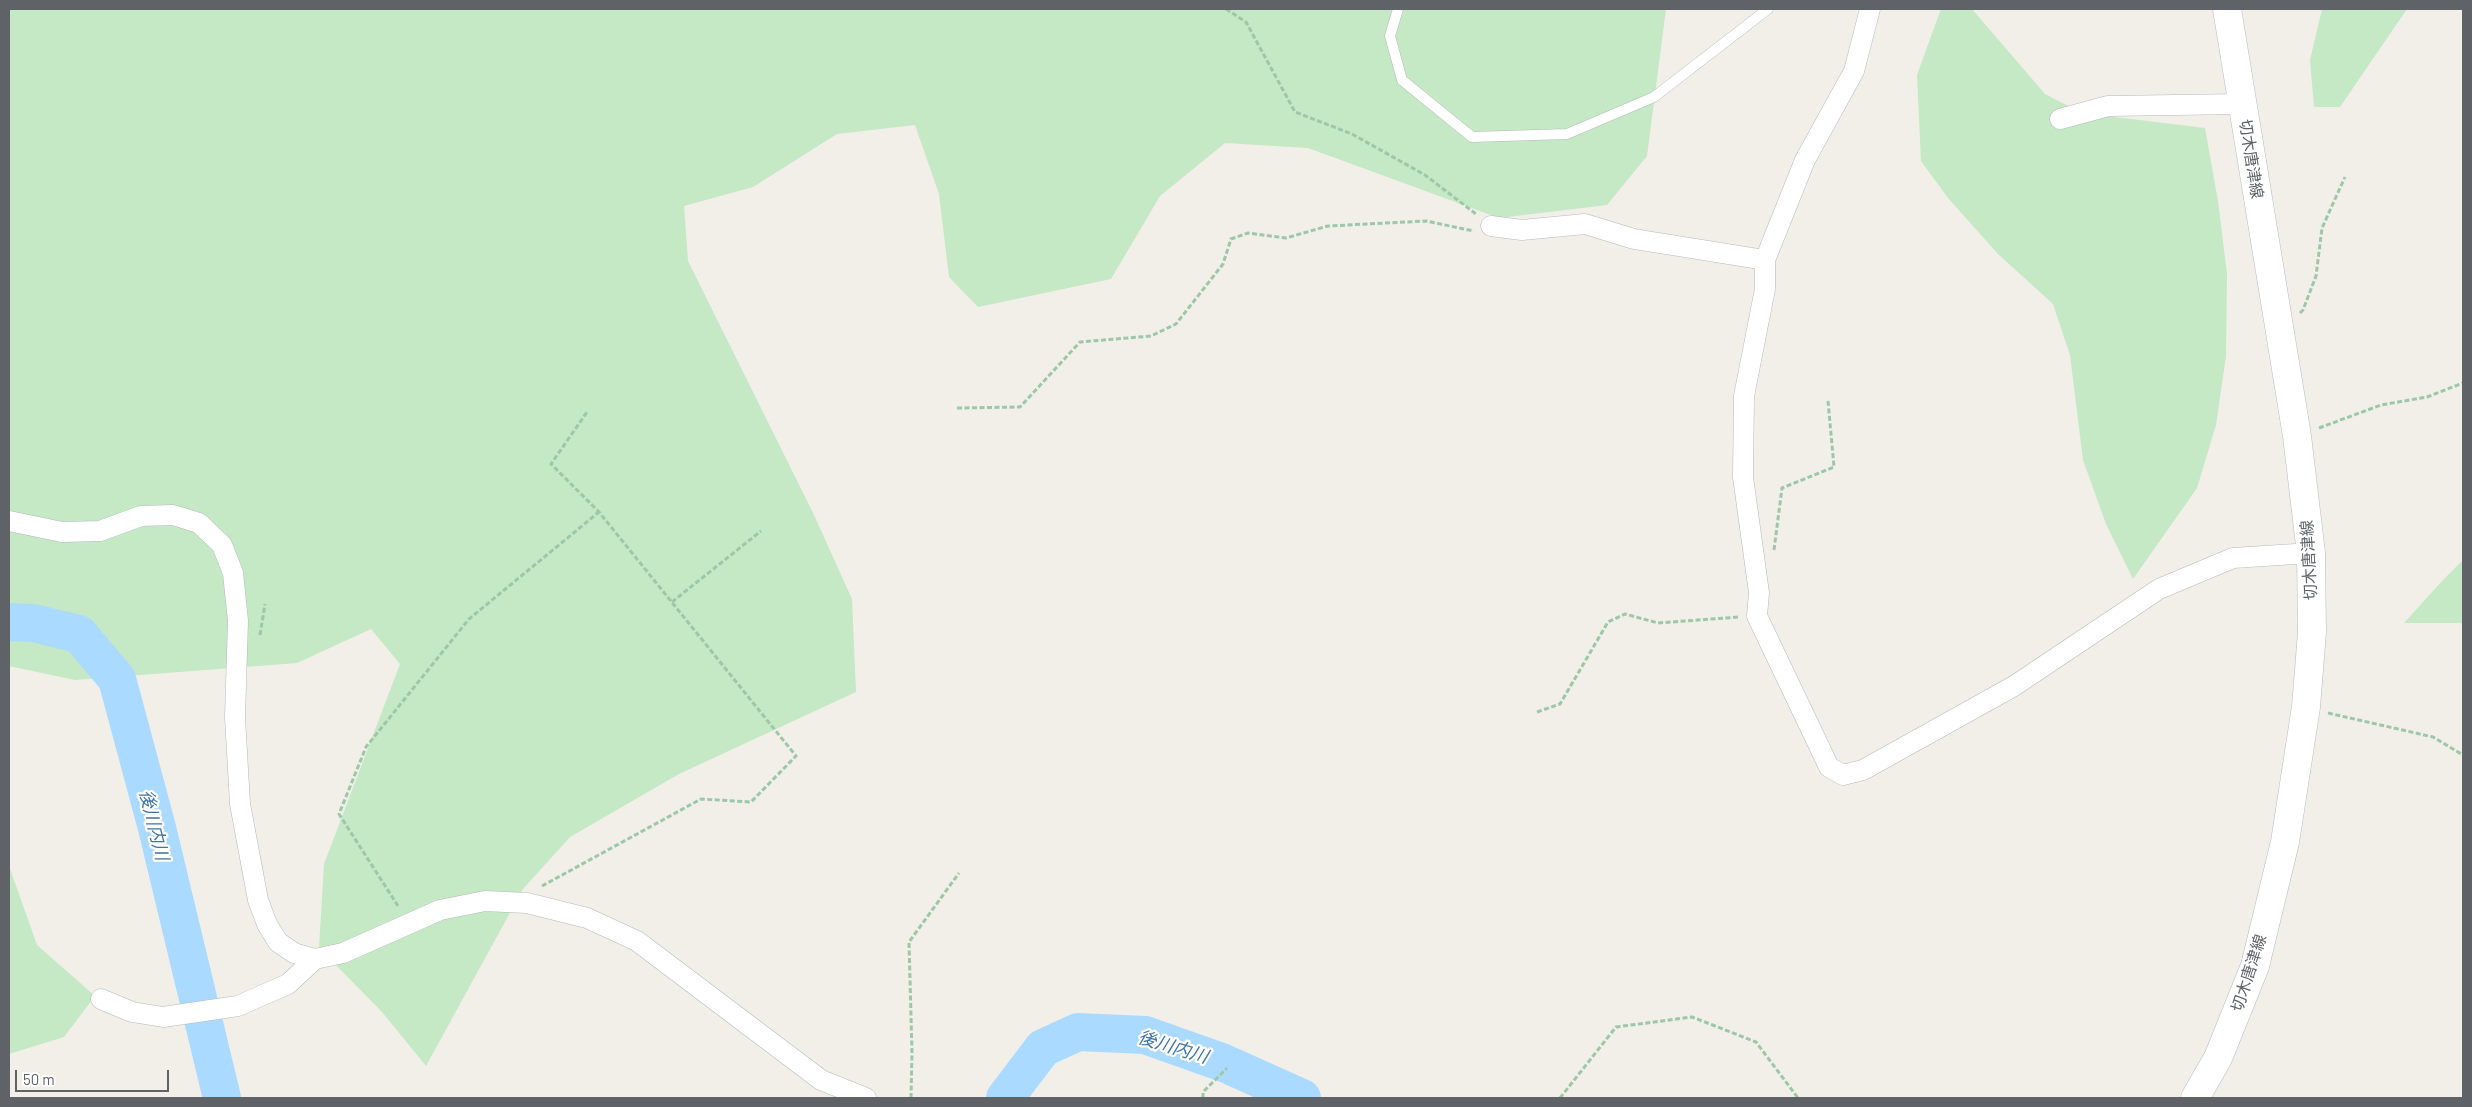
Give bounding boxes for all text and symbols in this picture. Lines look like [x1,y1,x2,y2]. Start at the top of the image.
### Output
street label: 切木唐津線 [2235,118,2267,200]
street label: 切木唐津線 [2297,520,2321,600]
water label: 後川内川 [135,787,173,863]
street label: 切木唐津線 [2228,932,2270,1014]
water label: 後川内川 [1135,1026,1211,1068]
scale bar [18,1060,171,1092]
text: 50 m [23,1070,55,1088]

